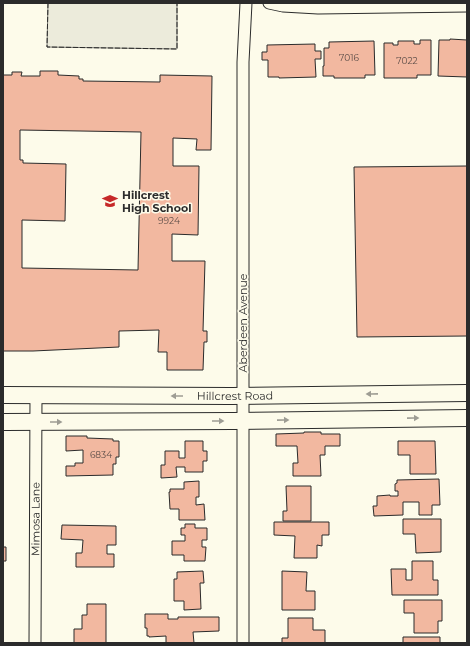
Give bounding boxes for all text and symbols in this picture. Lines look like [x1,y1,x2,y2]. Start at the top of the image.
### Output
house number: 7016 [339,52,359,63]
house number: 7022 [396,55,418,66]
place label: Hillcrest High School [122,188,191,215]
school or university icon: Hillcrest High School [101,192,119,210]
house number: 9924 [158,215,180,226]
street label: Aberdeen Avenue [236,273,250,372]
street label: Hillcrest Road [197,388,273,403]
one-way arrow [365,391,378,397]
one-way arrow [170,393,183,399]
one-way arrow [407,415,420,421]
one-way arrow [277,417,290,423]
one-way arrow [212,418,225,424]
one-way arrow [50,419,63,425]
house number: 6834 [90,449,112,460]
street label: Mimosa Lane [28,482,43,556]

